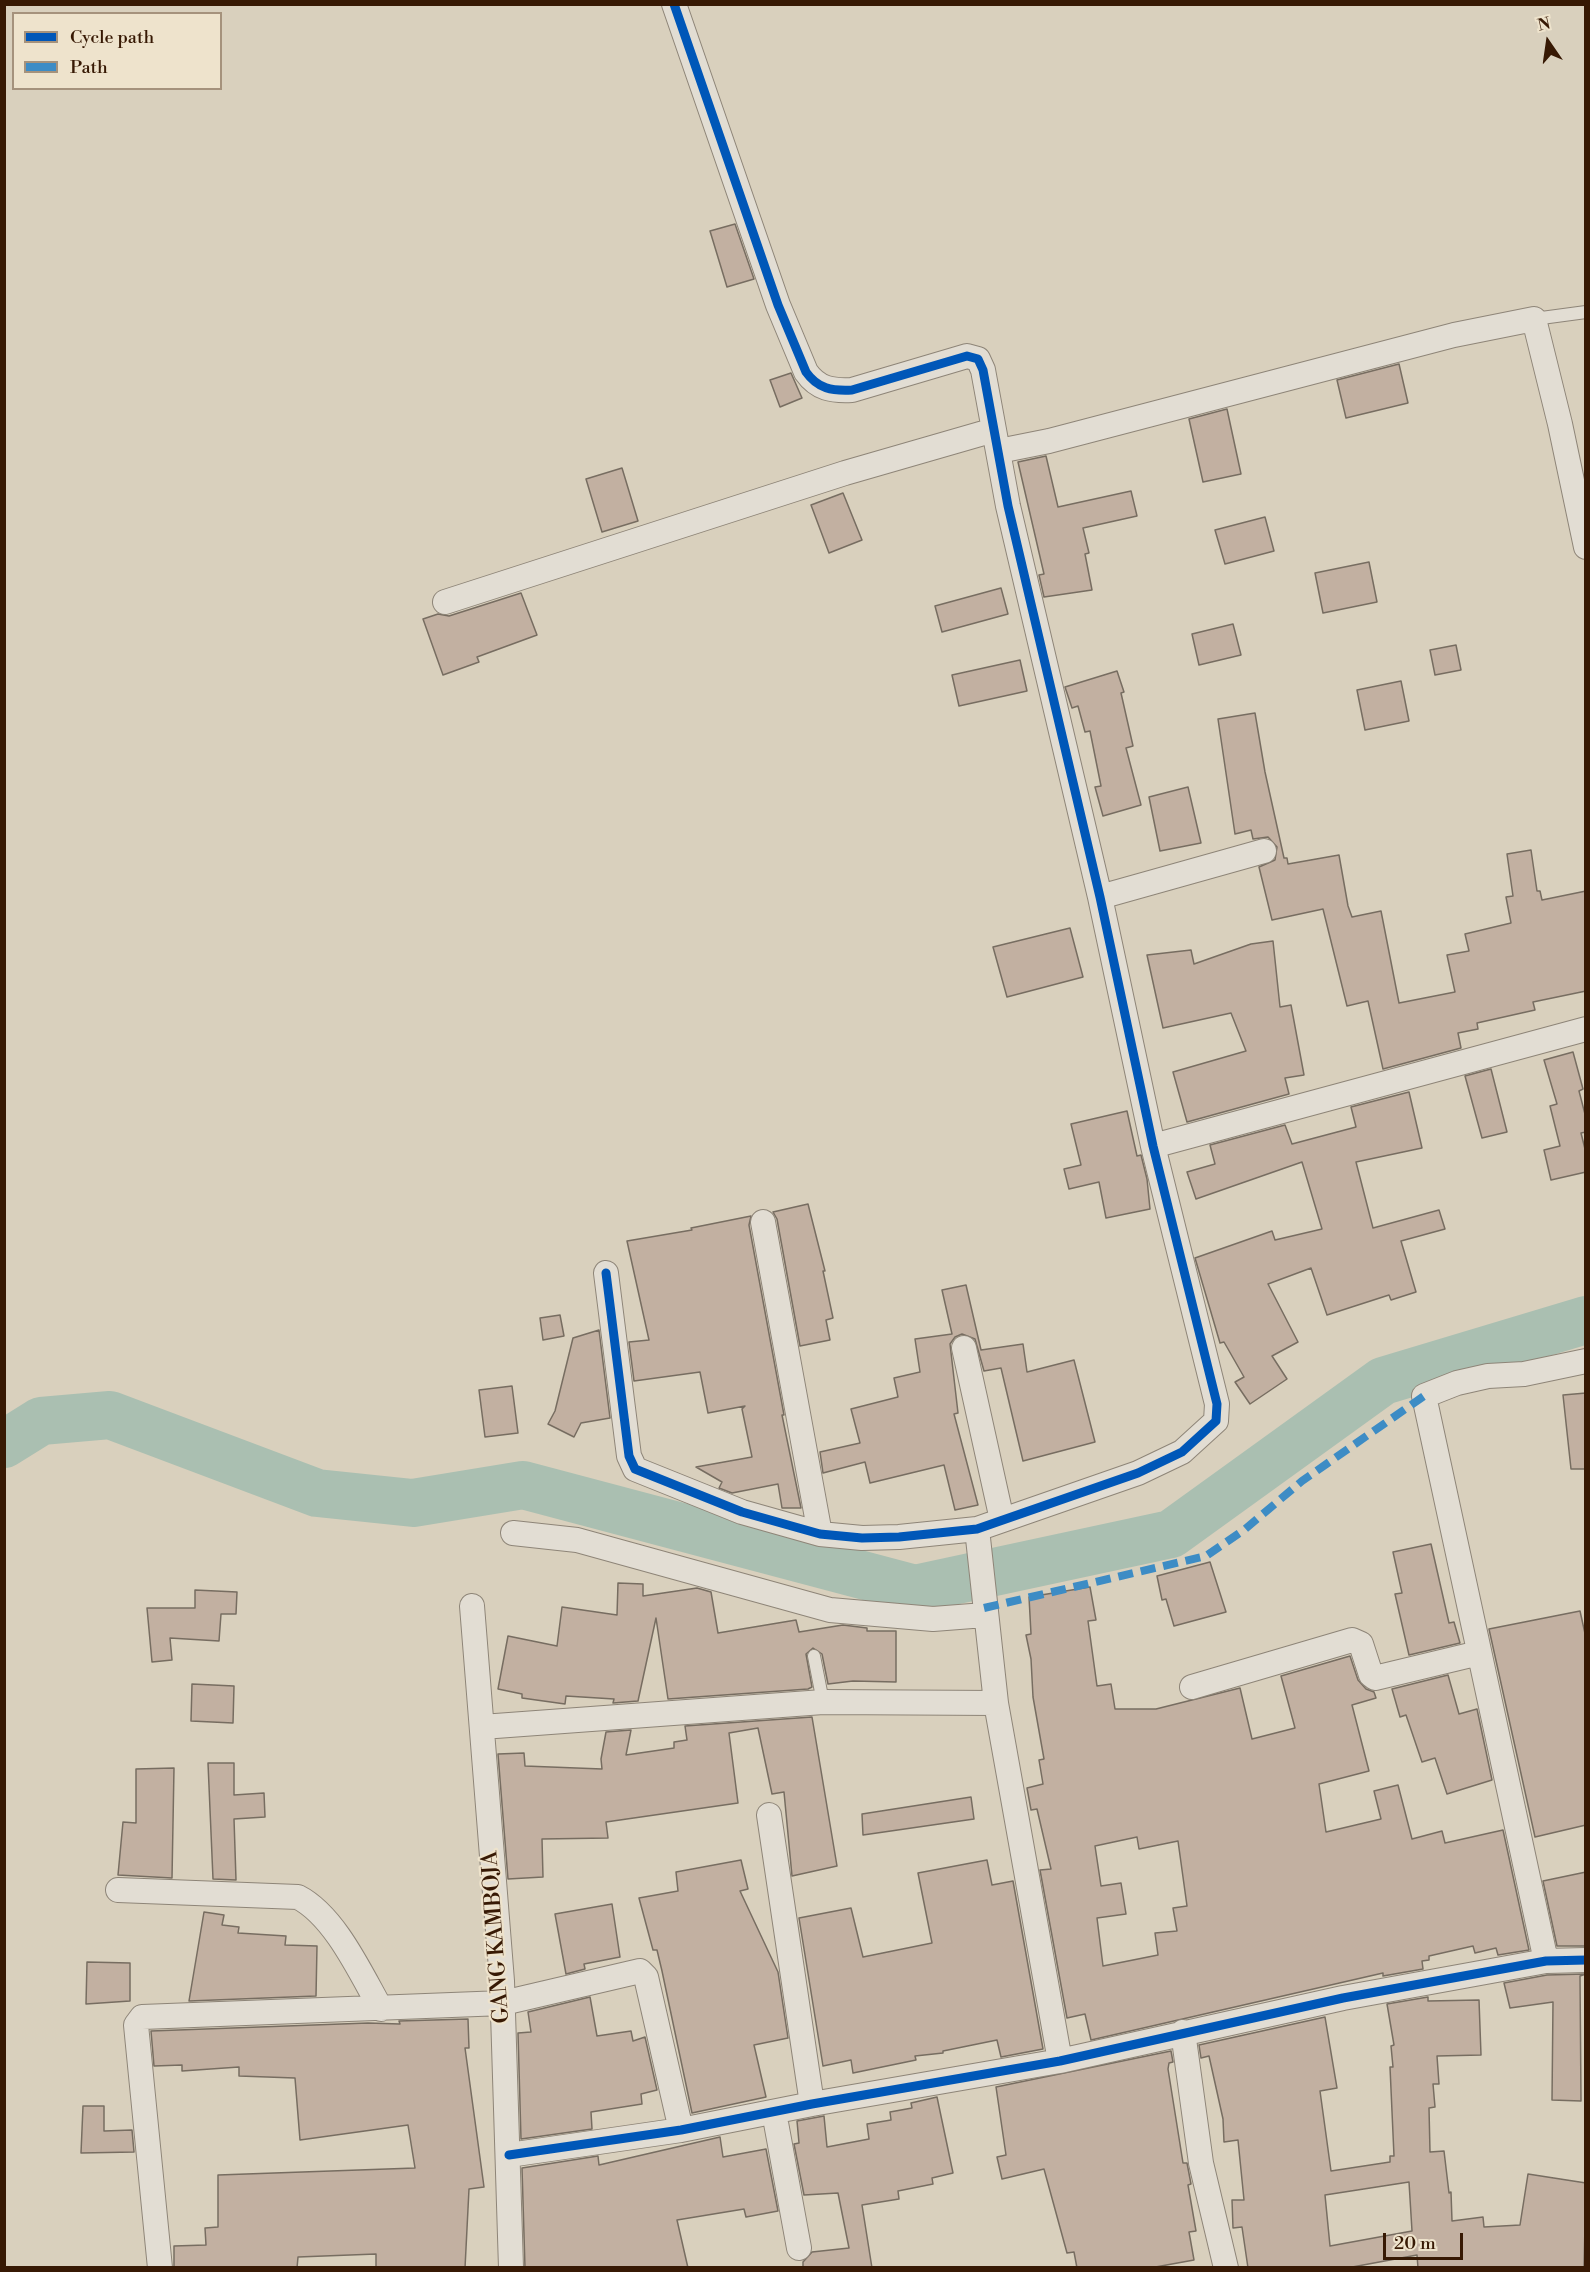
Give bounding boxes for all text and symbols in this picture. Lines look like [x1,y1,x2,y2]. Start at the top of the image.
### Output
legend [12,12,222,90]
north arrow [1518,12,1578,72]
text: N [1536,13,1552,36]
text: Cycle path [70,26,154,49]
text: Path [70,56,108,79]
street label: GANG KAMBOJA [478,1850,516,2024]
scale bar [1386,2221,1466,2259]
text: 20 m [1394,2232,1436,2255]

